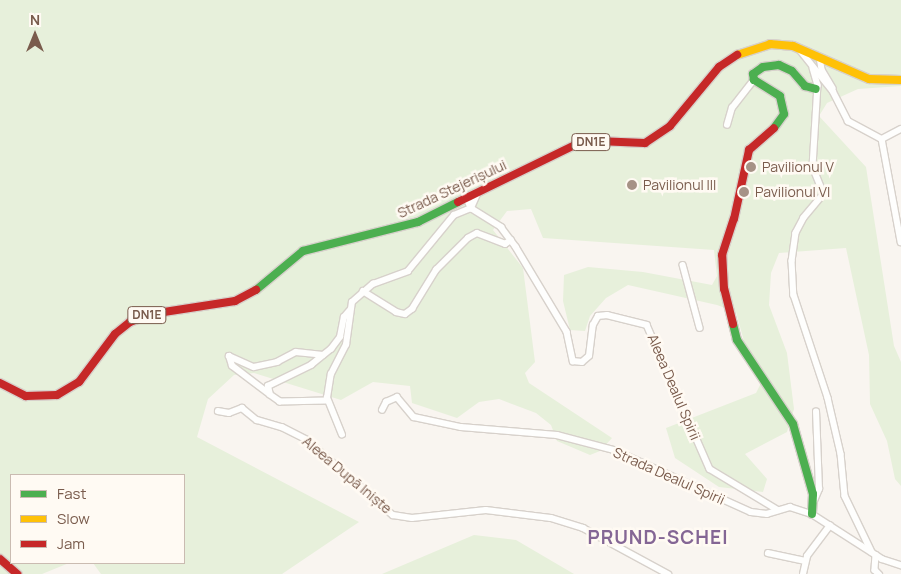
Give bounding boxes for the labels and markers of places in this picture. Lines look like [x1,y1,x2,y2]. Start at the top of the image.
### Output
place label: Pavilionul V [762,159,834,175]
marker: Pavilionul V [744,160,758,174]
place label: Pavilionul III [643,177,716,193]
marker: Pavilionul III [625,178,639,192]
place label: Pavilionul VI [755,184,830,200]
marker: Pavilionul VI [737,185,751,199]

